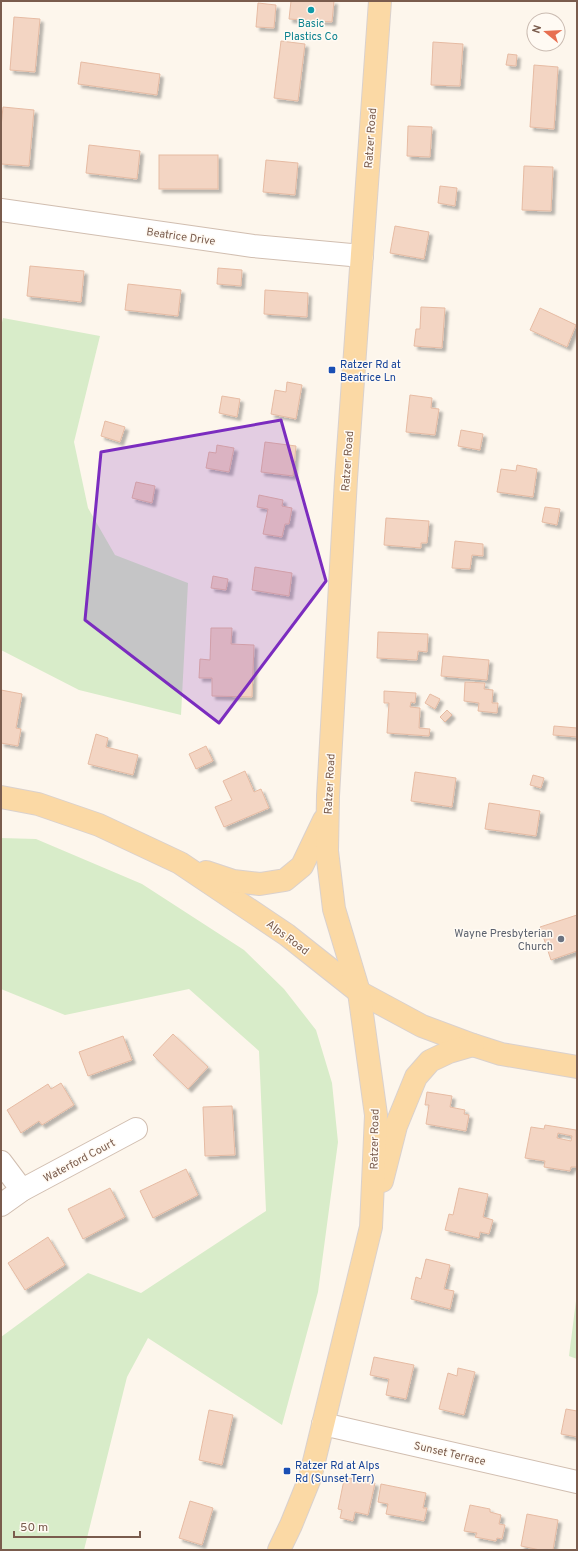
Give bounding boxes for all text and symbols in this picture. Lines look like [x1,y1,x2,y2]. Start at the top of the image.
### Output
marker: Basic Plastics Co [306,5,316,15]
north arrow [526,12,566,52]
place label: Basic Plastics Co [284,17,338,44]
text: N [530,23,545,35]
street label: Ratzer Road [362,107,380,169]
street label: Beatrice Drive [145,225,216,249]
place label: Ratzer Rd at Beatrice Ln [340,358,401,385]
marker: Ratzer Rd at Beatrice Ln [327,365,337,375]
street label: Ratzer Road [339,430,357,492]
street label: Ratzer Road [321,753,339,815]
street label: Alps Road [263,917,311,958]
place label: Wayne Presbyterian Church [454,927,553,954]
marker: Wayne Presbyterian Church [556,934,566,944]
street label: Ratzer Road [367,1109,383,1169]
street label: Waterford Court [41,1136,118,1186]
street label: Sunset Terrace [412,1439,487,1469]
place label: Ratzer Rd at Alps Rd (Sunset Terr) [295,1459,380,1486]
marker: Ratzer Rd at Alps Rd (Sunset Terr) [282,1466,292,1476]
scale bar [14,1513,140,1539]
text: 50 m [20,1520,48,1536]

